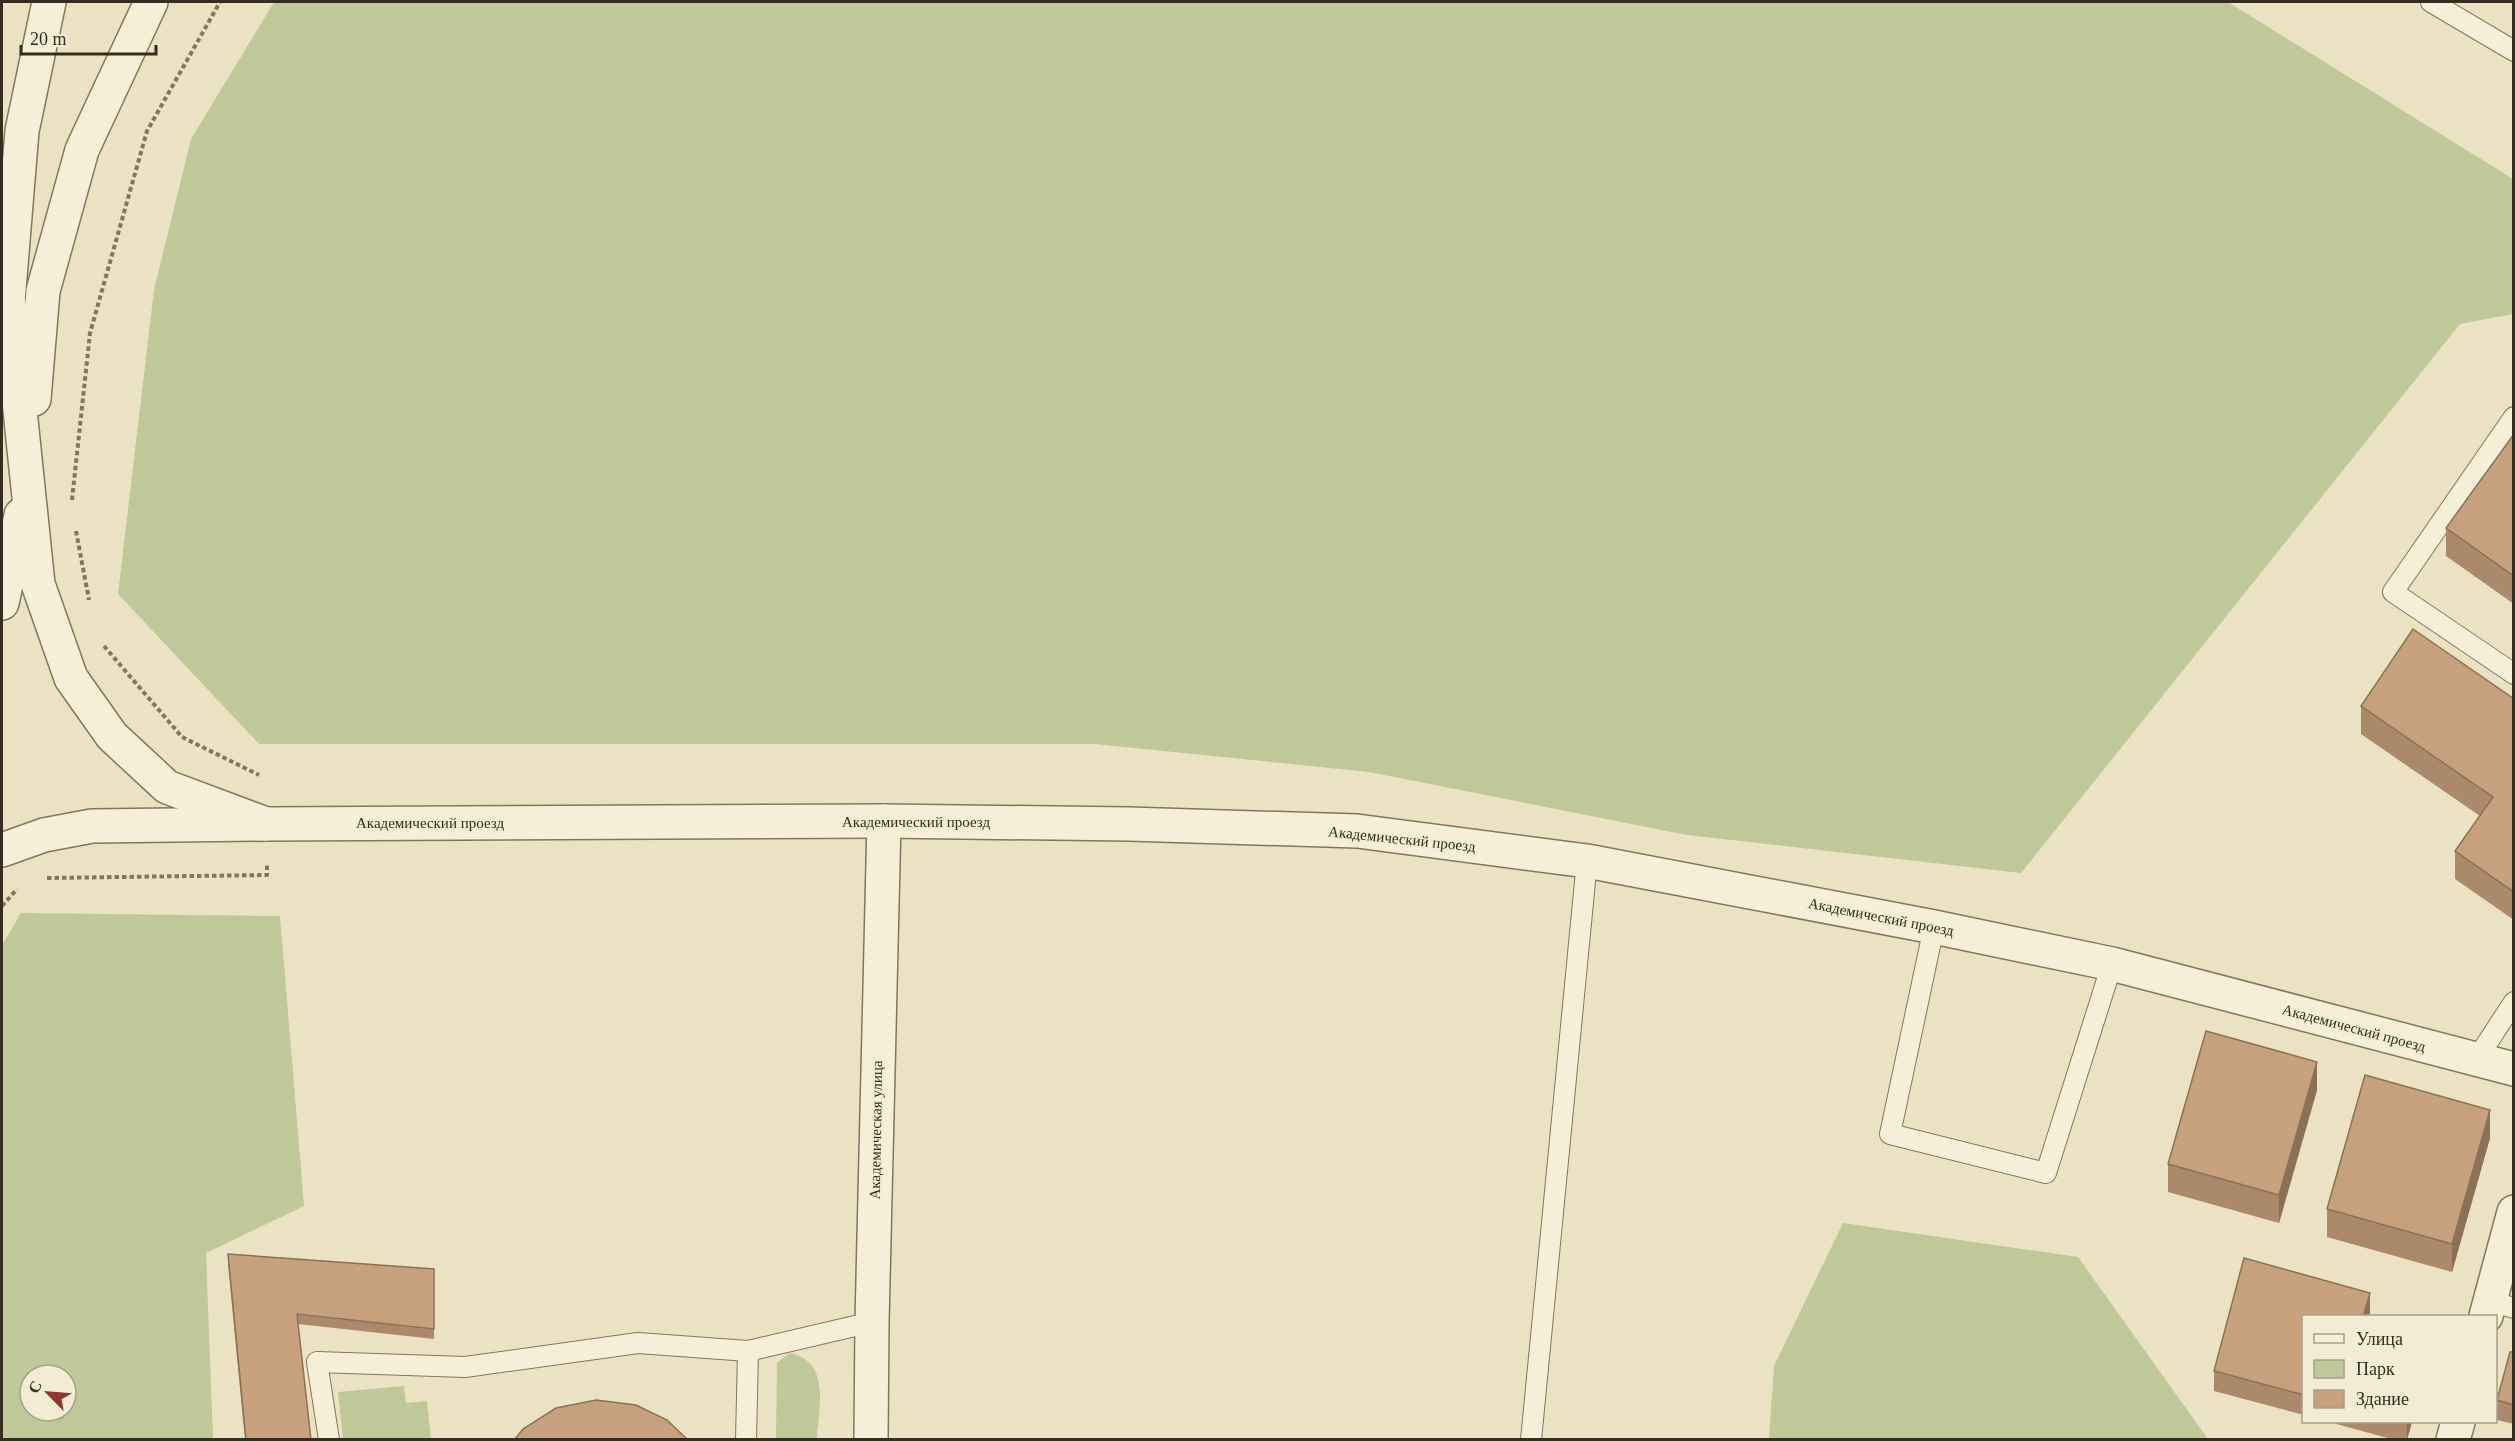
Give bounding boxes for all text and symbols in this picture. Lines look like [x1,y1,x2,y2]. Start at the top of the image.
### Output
scale bar [21,18,156,56]
text: 20 m [30,29,67,49]
street label: Академический проезд [842,814,990,830]
street label: Академический проезд [356,815,504,831]
street label: Академический проезд [1328,823,1477,855]
street label: Академический проезд [1807,895,1956,939]
street label: Академический проезд [2280,1001,2428,1055]
street label: Академическая улица [867,1060,885,1200]
legend [2302,1315,2497,1423]
text: Улица [2356,1329,2403,1349]
text: Парк [2356,1359,2395,1379]
north arrow [18,1363,78,1423]
text: С [25,1378,45,1396]
text: Здание [2356,1389,2409,1409]

